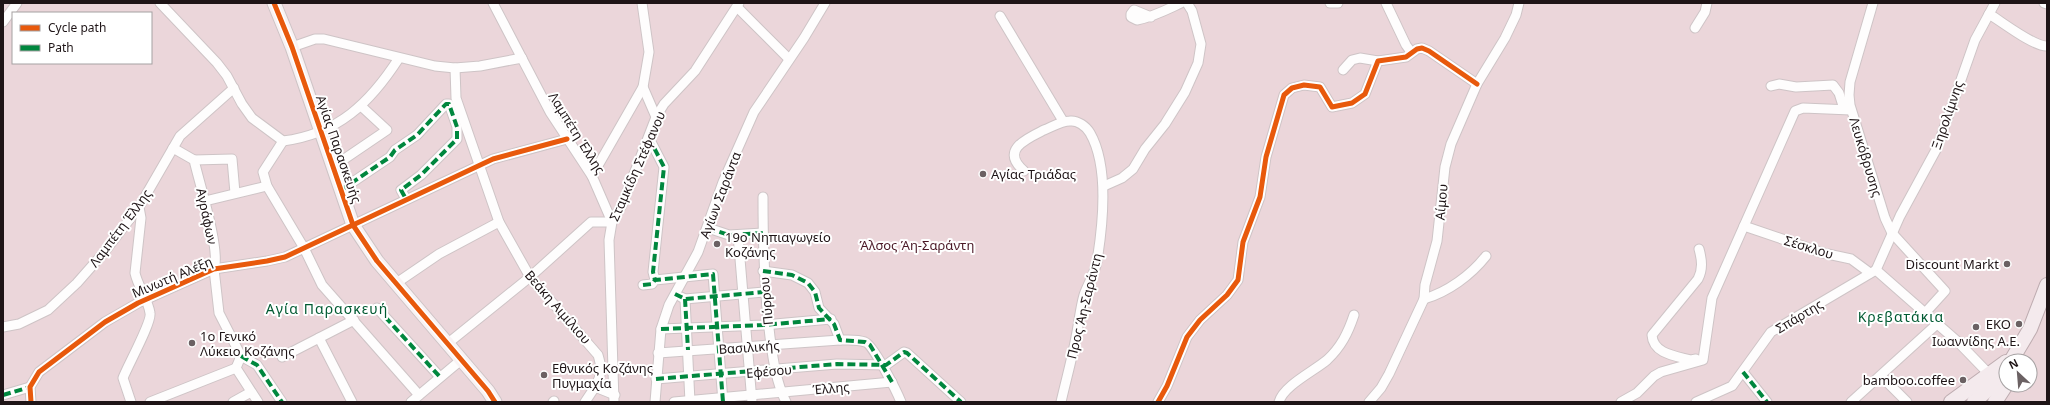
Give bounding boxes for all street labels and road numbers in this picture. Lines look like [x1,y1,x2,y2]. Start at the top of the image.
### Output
street label: Ξηρολίμνης [1927,78,1967,152]
street label: Λαμπέτη Έλλης [545,89,609,177]
street label: Αγίας Παρασκευής [312,93,366,205]
street label: Σταμκίδη Στέφανου [605,108,669,224]
street label: Λευκόβρυσης [1845,115,1887,199]
street label: Αγίων Σαράντα [695,149,745,241]
street label: Αίμου [1430,183,1452,221]
street label: Λαμπέτη Έλλης [85,185,155,271]
street label: Αγράφων [192,186,222,246]
street label: Σέσκλου [1782,231,1836,263]
street label: Προς Άη-Σαράντη [1062,251,1106,361]
street label: Μινωτή Αλέξη [129,252,215,302]
street label: Βεάκη Αιμίλιου [521,266,595,348]
street label: Πύρρου [755,276,777,326]
street label: Σπάρτης [1772,295,1826,337]
street label: Βασιλικής [718,336,780,358]
street label: Εφέσου [745,360,793,382]
street label: Έλλης [812,377,850,399]

